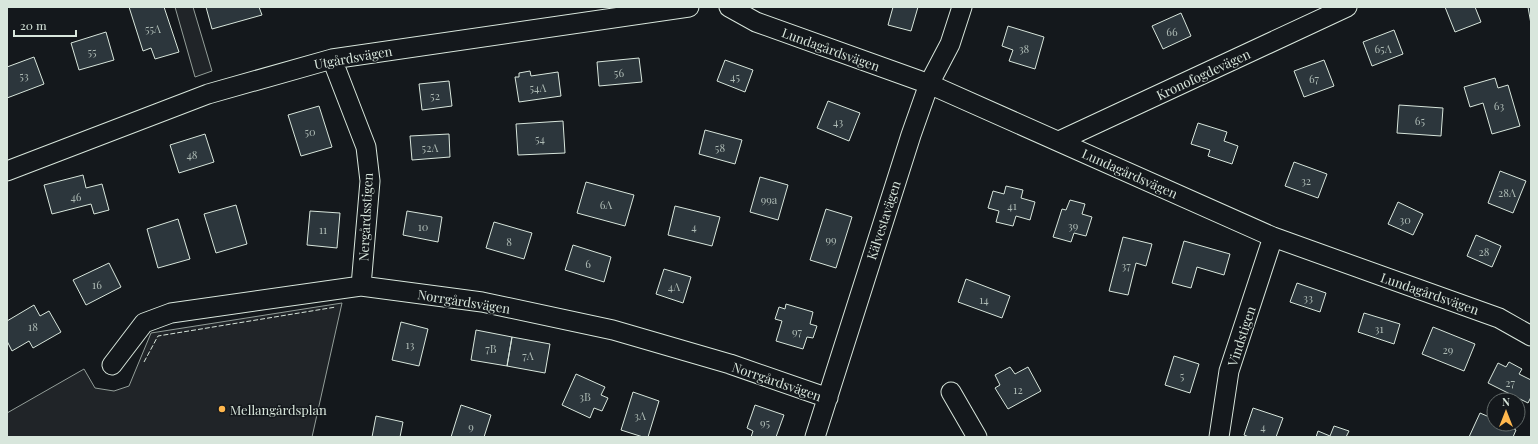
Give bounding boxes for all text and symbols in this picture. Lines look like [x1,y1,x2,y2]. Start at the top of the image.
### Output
scale bar [14,12,76,38]
text: 20 m [20,17,47,33]
house number: 55A [145,21,161,36]
street label: Lundagårdsvägen [780,23,882,75]
house number: 66 [1166,24,1178,39]
house number: 38 [1019,41,1030,56]
house number: 65A [1374,41,1392,56]
street label: Utgårdsvägen [313,42,394,72]
house number: 55 [87,44,97,59]
street label: Kronofogdevägen [1153,45,1253,103]
house number: 56 [614,65,624,80]
house number: 53 [19,68,29,83]
house number: 45 [730,69,740,84]
house number: 67 [1309,71,1320,86]
house number: 54A [530,80,547,95]
house number: 52 [430,88,440,103]
house number: 63 [1494,98,1504,113]
house number: 65 [1415,113,1426,128]
house number: 43 [833,114,843,129]
house number: 50 [304,124,316,139]
house number: 54 [535,131,546,146]
house number: 52A [422,140,438,155]
house number: 58 [715,140,725,155]
street label: Lundagårdsvägen [1080,144,1181,202]
house number: 48 [186,147,198,162]
street label: Nergårdsstigen [354,172,376,262]
house number: 32 [1301,173,1311,188]
street label: Kälvestavägen [862,178,904,262]
house number: 28A [1498,185,1516,200]
house number: 46 [70,189,82,204]
house number: 99a [761,192,778,207]
house number: 6A [600,197,612,212]
house number: 41 [1007,198,1017,213]
house number: 30 [1399,212,1411,227]
house number: 39 [1068,218,1079,233]
house number: 10 [418,219,429,234]
house number: 4 [691,219,697,234]
house number: 11 [319,222,327,237]
house number: 99 [825,232,837,247]
house number: 8 [506,234,512,249]
house number: 28 [1479,244,1490,259]
house number: 6 [585,256,591,271]
house number: 37 [1121,258,1131,273]
street label: Lundagårdsvägen [1379,268,1482,318]
house number: 16 [92,277,102,292]
house number: 4A [668,279,680,294]
street label: Norrgårdsvägen [416,285,512,317]
house number: 33 [1303,290,1313,305]
house number: 14 [979,292,989,307]
street label: Vindstigen [1223,304,1259,369]
house number: 18 [28,319,38,334]
house number: 31 [1374,321,1384,336]
house number: 97 [792,324,803,339]
house number: 13 [406,337,414,352]
house number: 7B [485,341,497,356]
house number: 29 [1443,342,1454,357]
house number: 7A [522,348,534,363]
street label: Norrgårdsvägen [730,358,824,404]
house number: 5 [1180,368,1185,383]
house number: 27 [1505,375,1515,390]
house number: 12 [1013,382,1023,397]
house number: 3B [579,389,591,404]
north arrow [1486,392,1526,432]
text: N [1502,394,1510,409]
place label: Mellangårdsplan [230,401,327,418]
marker: Mellangårdsplan [217,404,227,414]
house number: 3A [634,408,646,423]
house number: 95 [760,415,771,430]
house number: 9 [468,419,474,434]
house number: 4 [1260,419,1266,434]

